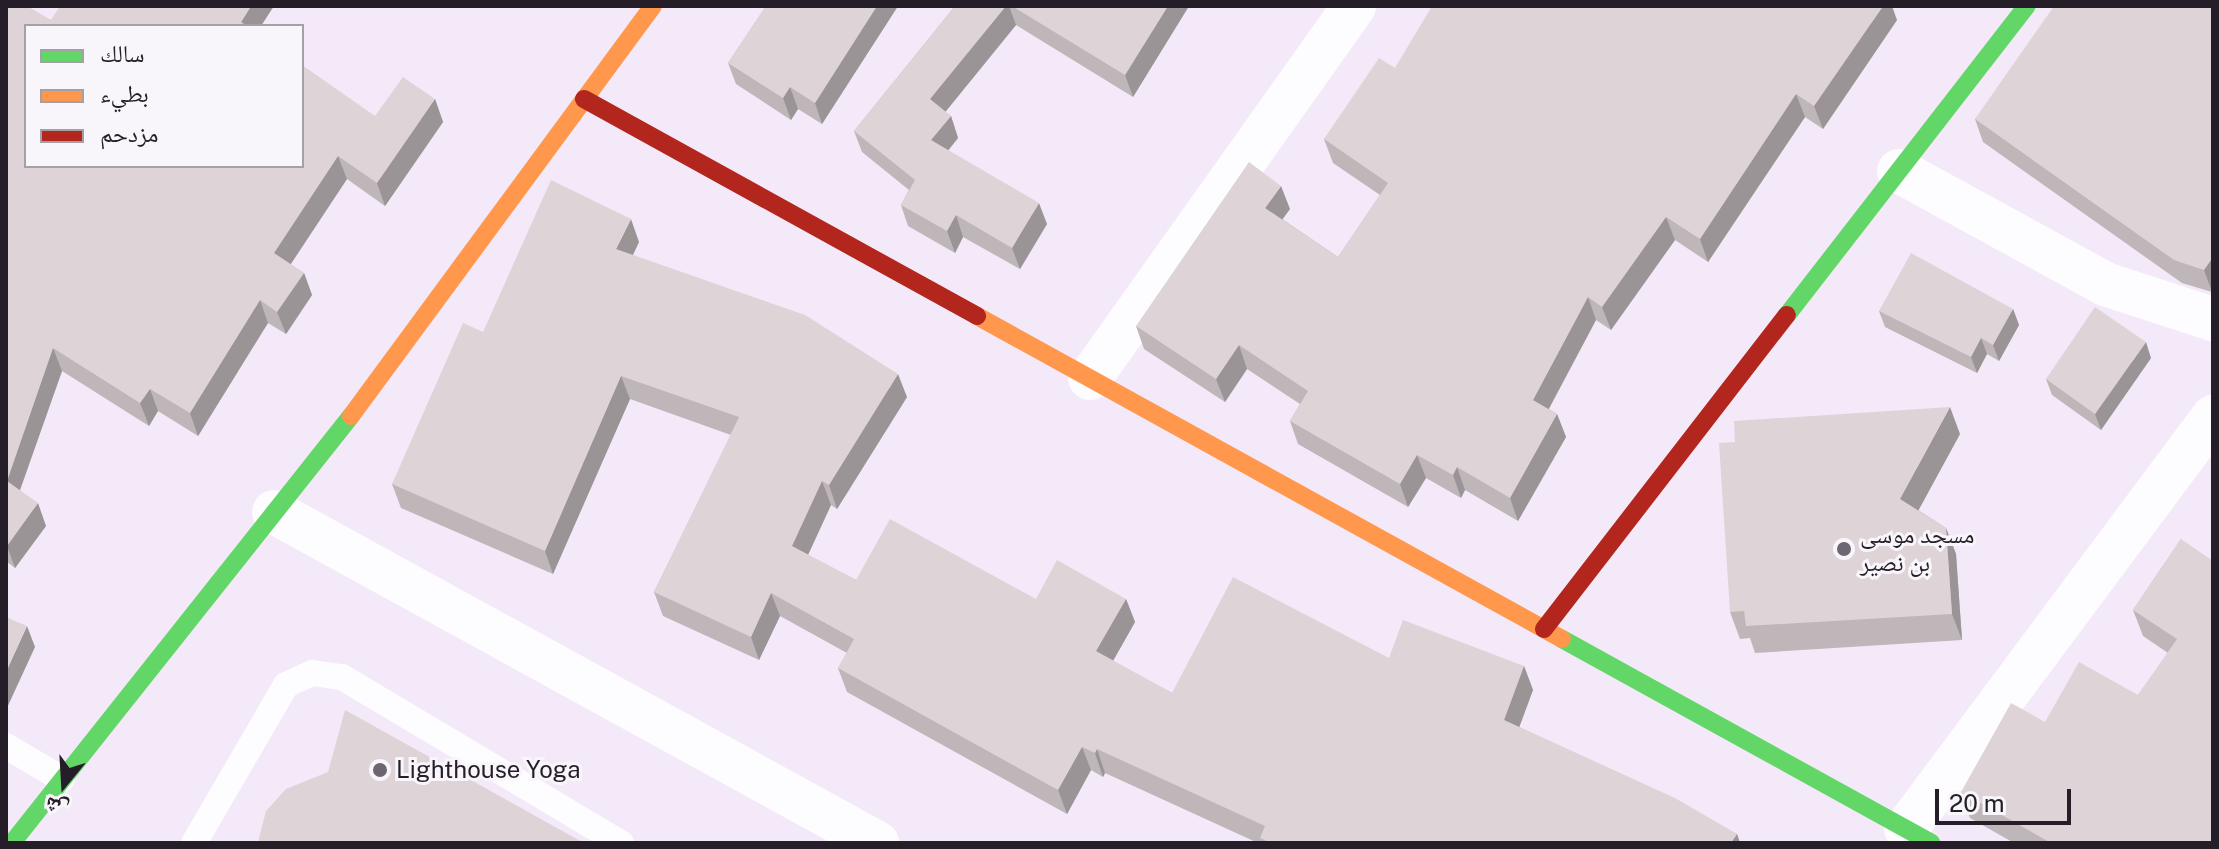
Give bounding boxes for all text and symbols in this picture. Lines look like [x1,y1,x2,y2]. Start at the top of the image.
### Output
legend [24,24,304,168]
text: سالك [100,39,145,67]
text: بطيء [100,79,149,107]
text: مزدحم [100,119,159,147]
place label: مسجد موسى بن نصير [1860,521,1975,577]
marker: مسجد موسى بن نصير [1835,540,1853,558]
north arrow [24,745,104,825]
place label: Lighthouse Yoga [396,756,581,784]
marker: Lighthouse Yoga [371,761,389,779]
scale bar [1939,773,2075,823]
text: 20 m [1949,789,2005,817]
text: ش [41,792,72,824]

